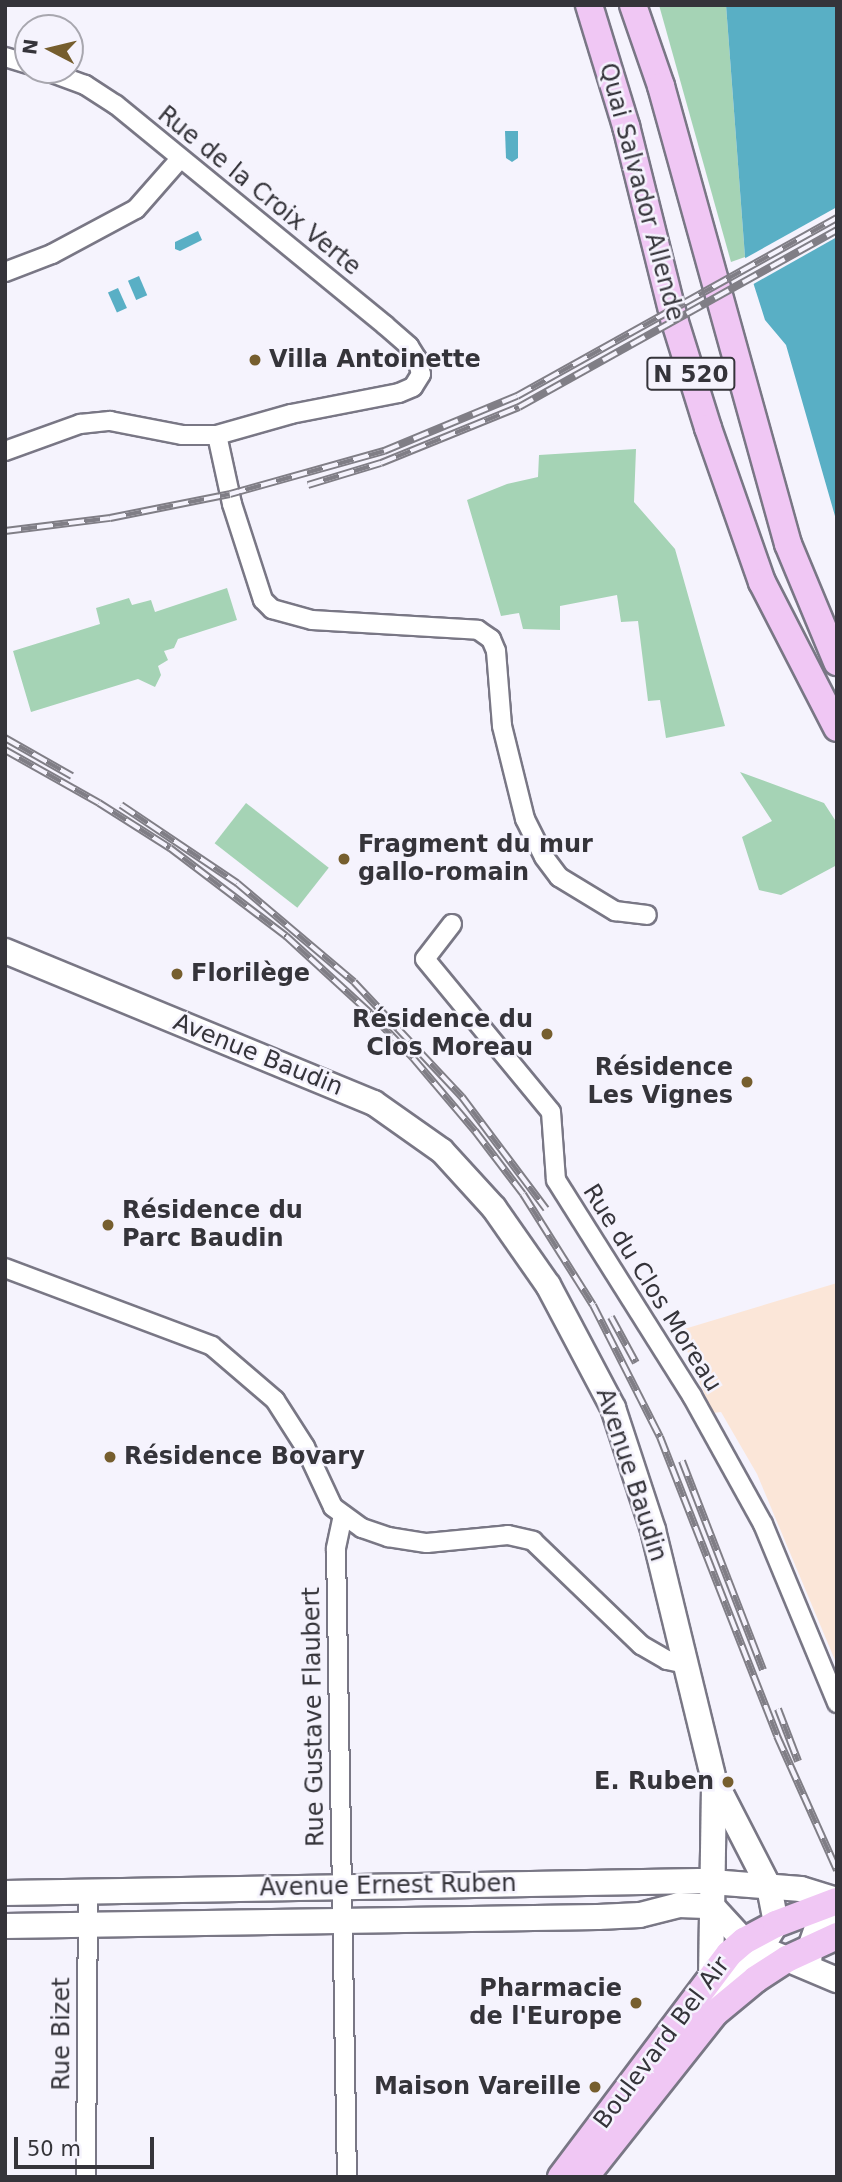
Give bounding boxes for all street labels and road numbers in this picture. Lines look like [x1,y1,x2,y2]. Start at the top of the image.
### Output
street label: Quai Salvador Allende [593,60,689,324]
street label: Rue de la Croix Verte [152,100,366,282]
road number: N 520 [646,354,736,394]
street label: Avenue Baudin [169,1008,347,1102]
street label: Rue du Clos Moreau [576,1179,728,1397]
street label: Avenue Baudin [589,1385,673,1565]
street label: Rue Gustave Flaubert [297,1587,331,1847]
street label: Avenue Ernest Ruben [259,1869,517,1903]
street label: Boulevard Bel Air [588,1951,736,2135]
street label: Rue Bizet [48,1977,76,2091]

